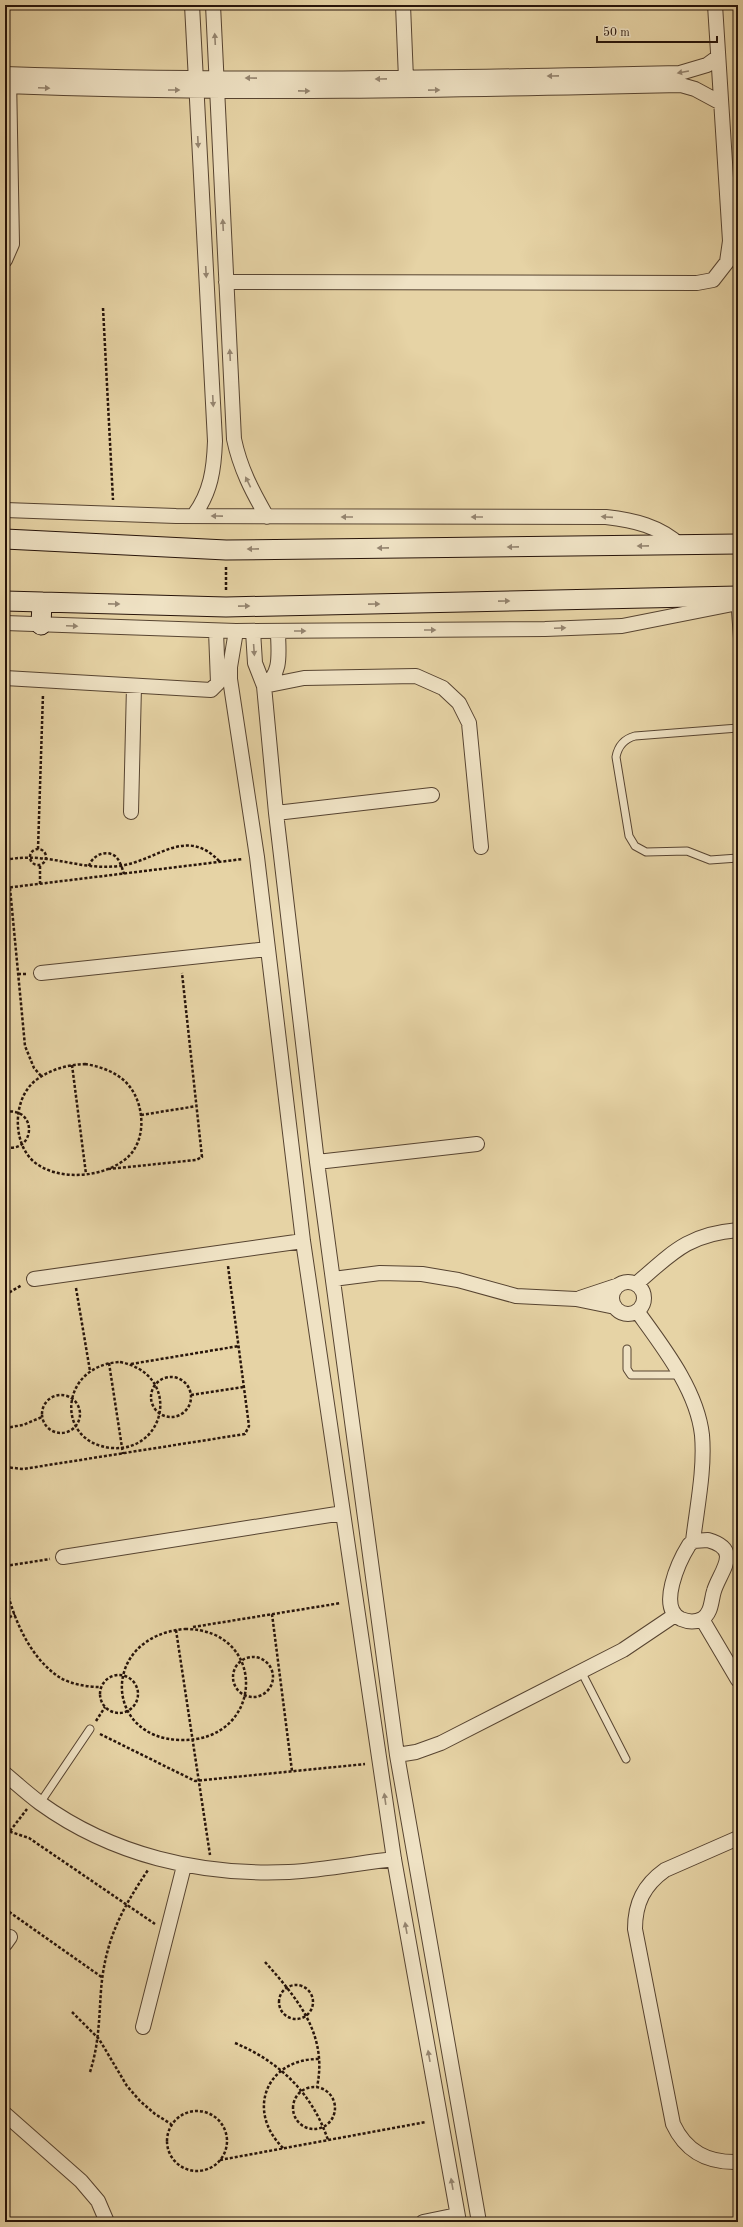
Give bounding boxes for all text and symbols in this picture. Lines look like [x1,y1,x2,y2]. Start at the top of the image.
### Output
scale bar [597,18,717,44]
text: 50 m [603,26,630,39]
one-way arrow [211,33,218,45]
one-way arrow [677,69,689,75]
one-way arrow [547,72,559,79]
one-way arrow [244,75,257,81]
one-way arrow [374,76,387,82]
one-way arrow [38,84,50,91]
one-way arrow [168,86,180,93]
one-way arrow [428,87,441,93]
one-way arrow [298,88,311,94]
one-way arrow [195,136,202,148]
one-way arrow [220,219,227,231]
one-way arrow [202,266,209,278]
one-way arrow [226,349,233,361]
one-way arrow [209,395,216,407]
one-way arrow [245,477,251,488]
one-way arrow [211,512,223,519]
one-way arrow [340,514,353,520]
one-way arrow [470,514,483,520]
one-way arrow [601,514,613,521]
one-way arrow [636,543,649,549]
one-way arrow [506,544,519,550]
one-way arrow [376,545,389,551]
one-way arrow [246,546,259,552]
one-way arrow [498,598,511,604]
one-way arrow [368,600,380,607]
one-way arrow [108,601,121,607]
one-way arrow [238,603,251,609]
one-way arrow [66,623,79,629]
one-way arrow [554,625,566,632]
one-way arrow [424,627,437,633]
one-way arrow [294,628,307,634]
one-way arrow [250,644,257,656]
one-way arrow [382,1793,388,1805]
one-way arrow [403,1922,409,1934]
one-way arrow [426,2050,432,2062]
one-way arrow [449,2177,455,2190]

